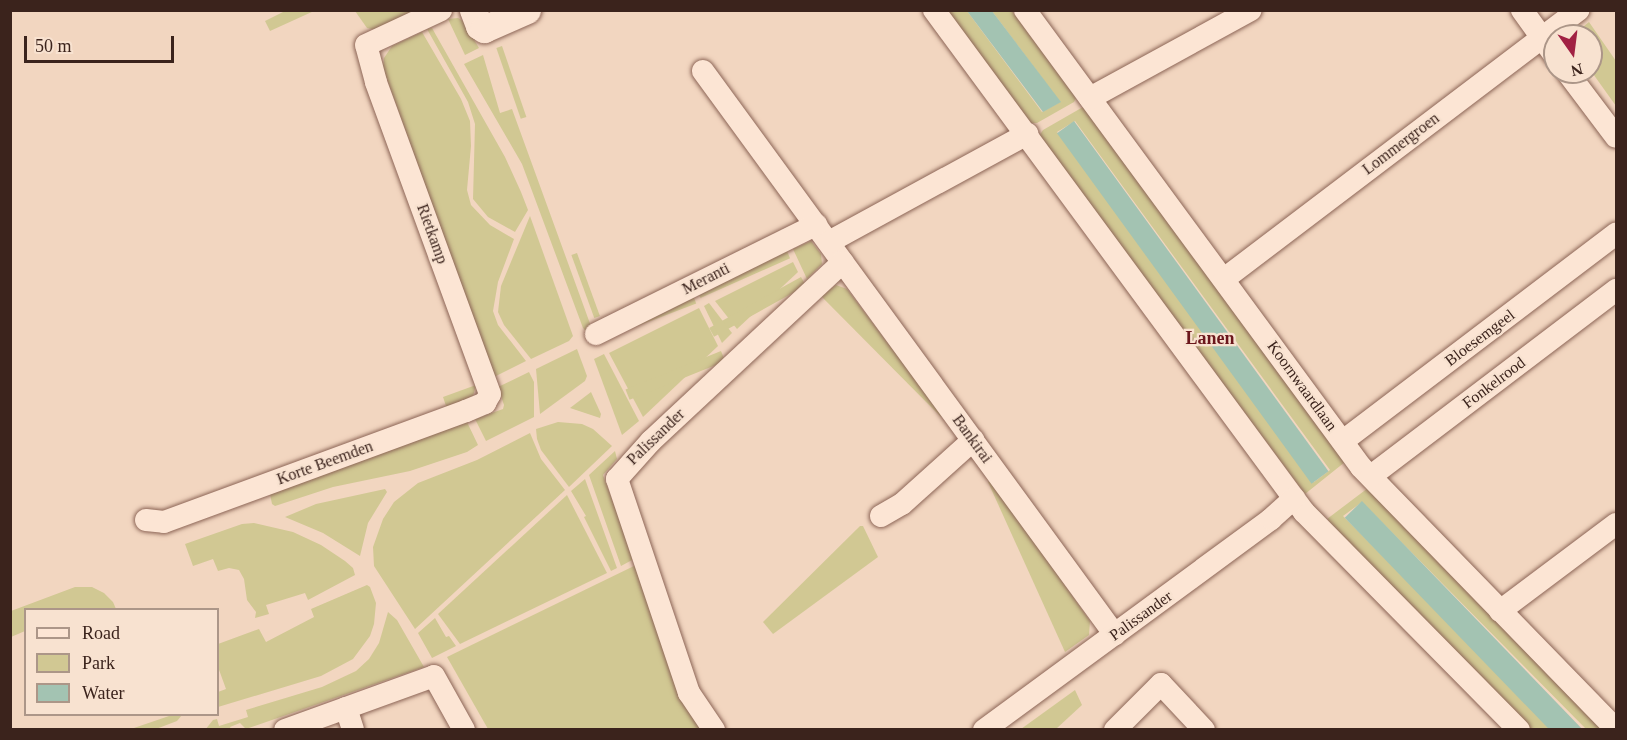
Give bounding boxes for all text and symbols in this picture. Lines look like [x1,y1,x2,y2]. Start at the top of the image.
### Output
scale bar [27,24,177,62]
north arrow [1543,24,1603,84]
text: 50 m [35,36,72,56]
text: N [1569,60,1585,80]
street label: Lommergroen [1359,109,1443,179]
street label: Rietkamp [412,201,452,267]
street label: Meranti [679,259,733,299]
street label: Bloesemgeel [1441,305,1519,371]
district label: Lanen [1185,327,1235,349]
street label: Koornwaardlaan [1263,337,1341,435]
street label: Fonkelrood [1459,353,1529,413]
street label: Palissander [623,405,689,469]
street label: Bankirai [948,411,996,467]
street label: Korte Beemden [274,437,376,489]
street label: Palissander [1106,587,1176,645]
legend [24,608,219,716]
text: Road [82,623,120,643]
text: Park [82,653,115,673]
text: Water [82,683,125,703]

